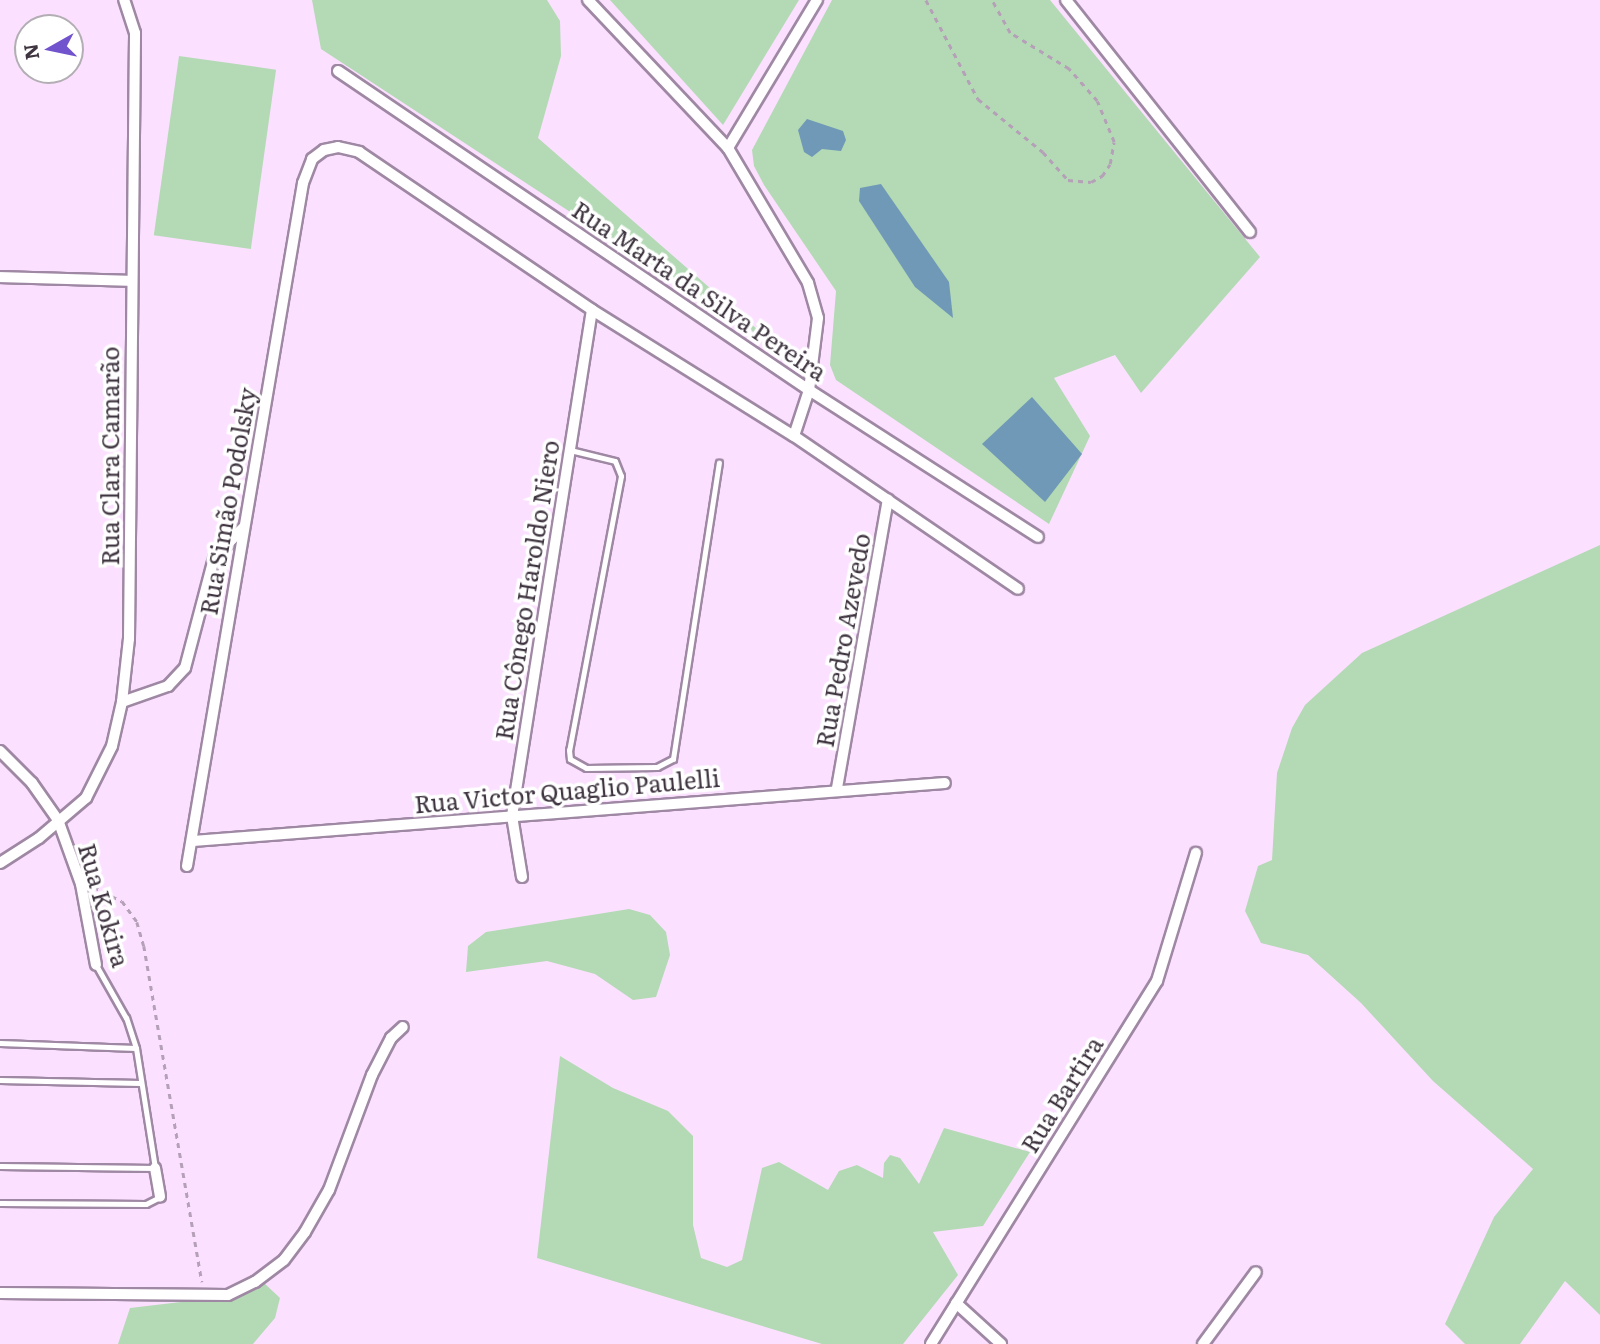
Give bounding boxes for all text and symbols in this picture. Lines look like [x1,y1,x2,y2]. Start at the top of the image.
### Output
north arrow [14,14,84,84]
text: N [15,42,45,62]
street label: Rua Marta da Silva Pereira [568,194,832,386]
street label: Rua Clara Camarão [95,346,123,566]
street label: Rua Simão Podolsky [193,385,261,617]
street label: Rua Cônego Haroldo Niero [488,438,564,742]
street label: Rua Pedro Azevedo [809,531,875,749]
street label: Rua Victor Quaglio Paulelli [413,762,721,818]
street label: Rua Kokira [74,840,136,970]
street label: Rua Bartira [1014,1031,1108,1157]

